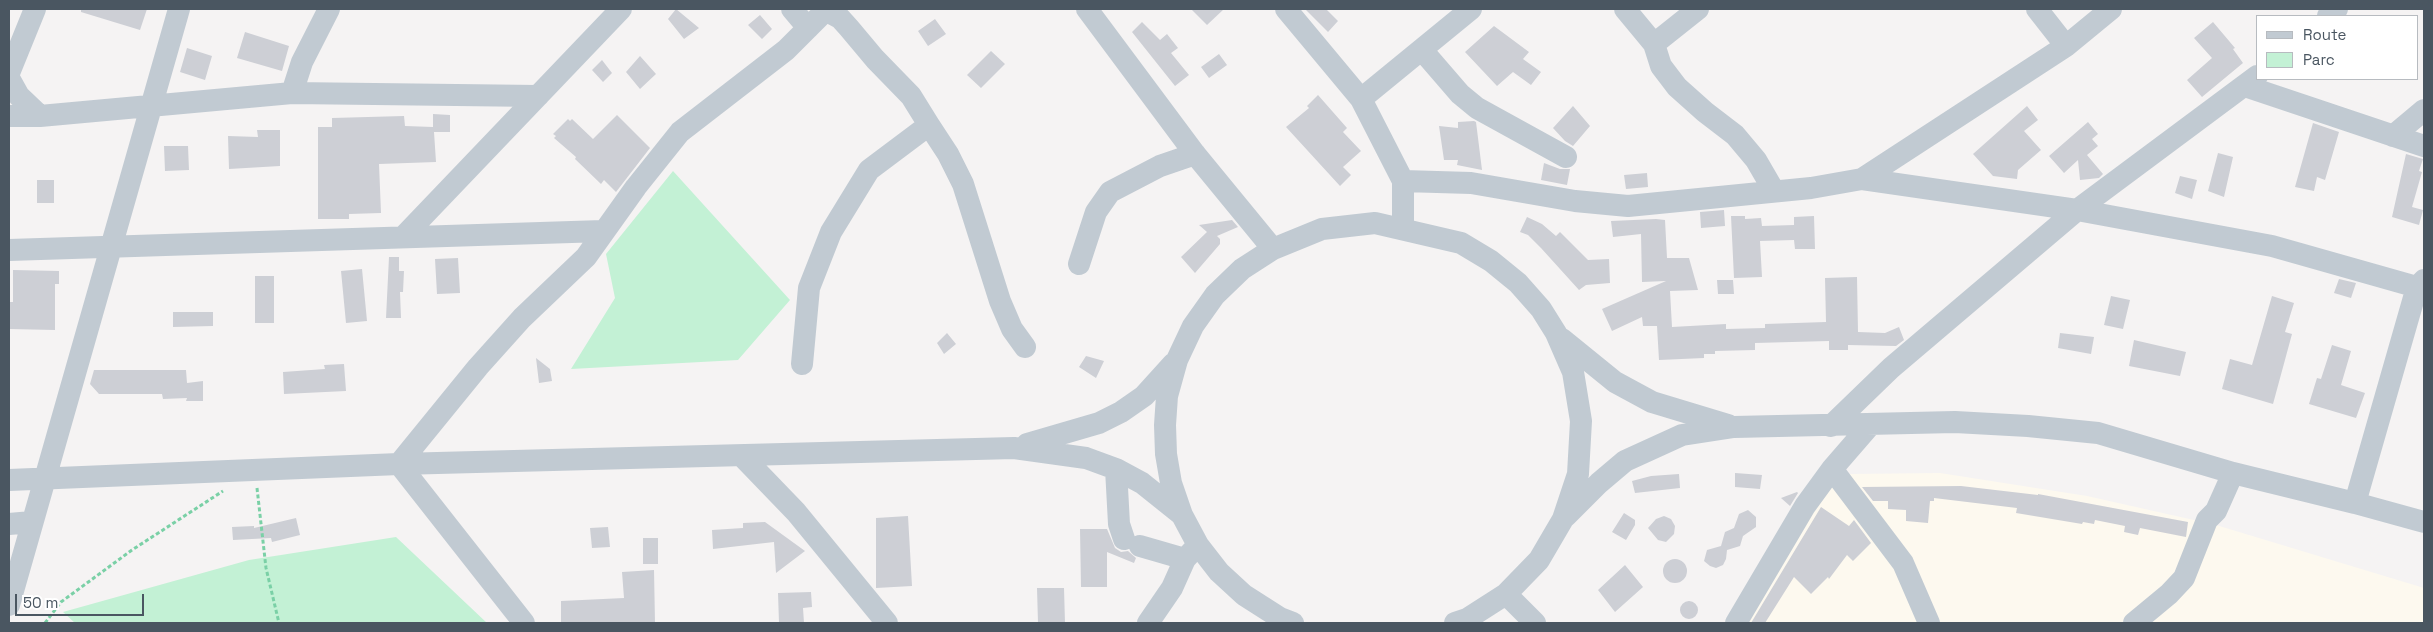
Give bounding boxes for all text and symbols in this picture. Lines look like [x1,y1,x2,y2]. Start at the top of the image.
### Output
legend [2256,15,2418,80]
text: Route [2303,25,2346,44]
text: Parc [2303,50,2335,69]
scale bar [18,584,146,616]
text: 50 m [23,593,58,612]

